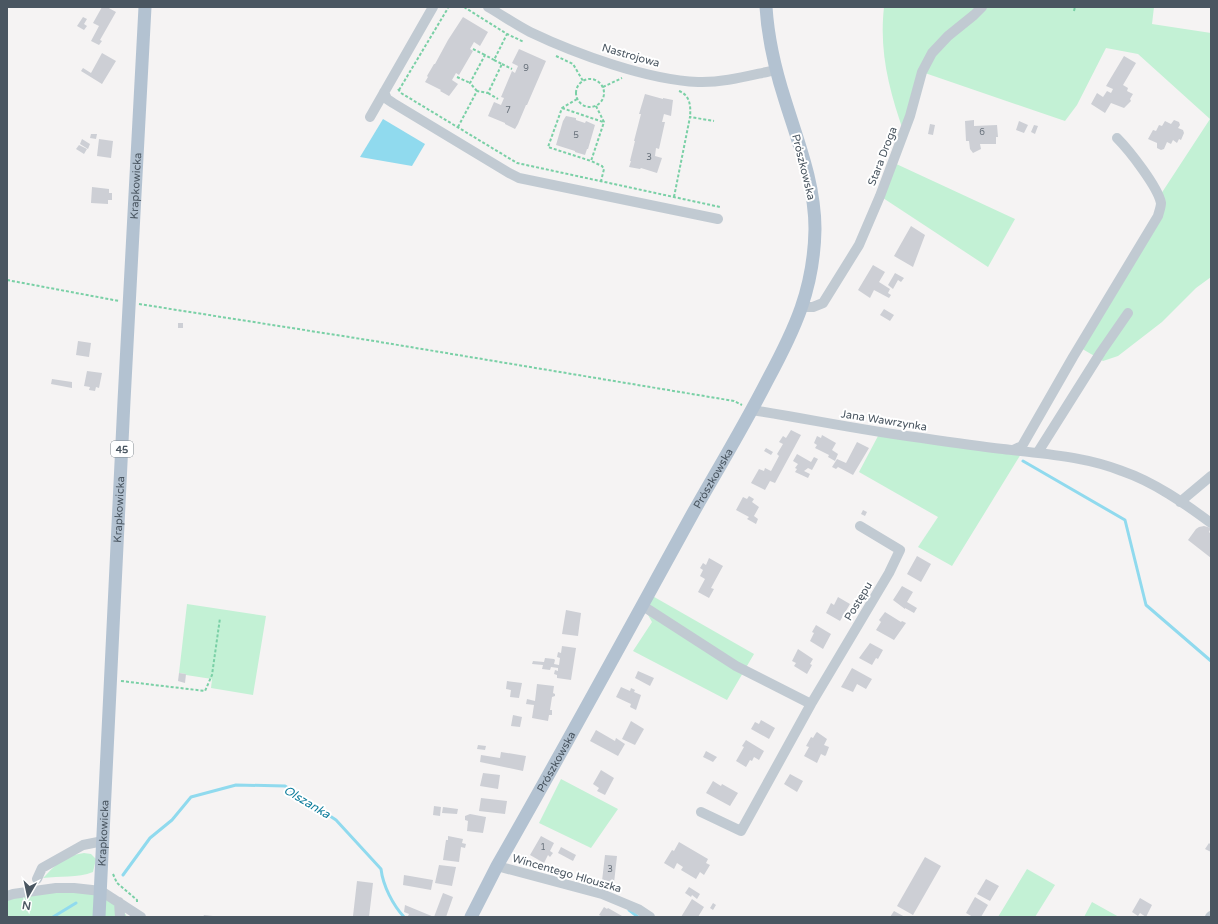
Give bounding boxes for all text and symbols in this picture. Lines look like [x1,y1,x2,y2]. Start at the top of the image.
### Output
street label: Nastrojowa [601,41,661,70]
house number: 9 [523,63,529,74]
house number: 7 [505,105,511,116]
street label: Stara Droga [865,125,900,188]
house number: 6 [979,127,985,138]
house number: 5 [573,130,579,141]
street label: Prószkowska [789,133,818,201]
street label: Krapkowicka [128,152,144,220]
house number: 3 [646,152,652,163]
street label: Jana Wawrzynka [840,407,928,434]
road number: 45 [111,441,133,457]
street label: Prószkowska [691,446,736,511]
street label: Krapkowicka [111,476,127,543]
street label: Postępu [842,579,875,623]
street label: Prószkowska [534,729,578,795]
water label: Olszanka [281,783,333,821]
street label: Krapkowicka [95,800,112,867]
house number: 1 [540,842,546,853]
street label: Wincentego Hlouszka [511,852,623,895]
house number: 3 [607,864,613,875]
north arrow [8,876,48,916]
text: N [21,898,32,912]

